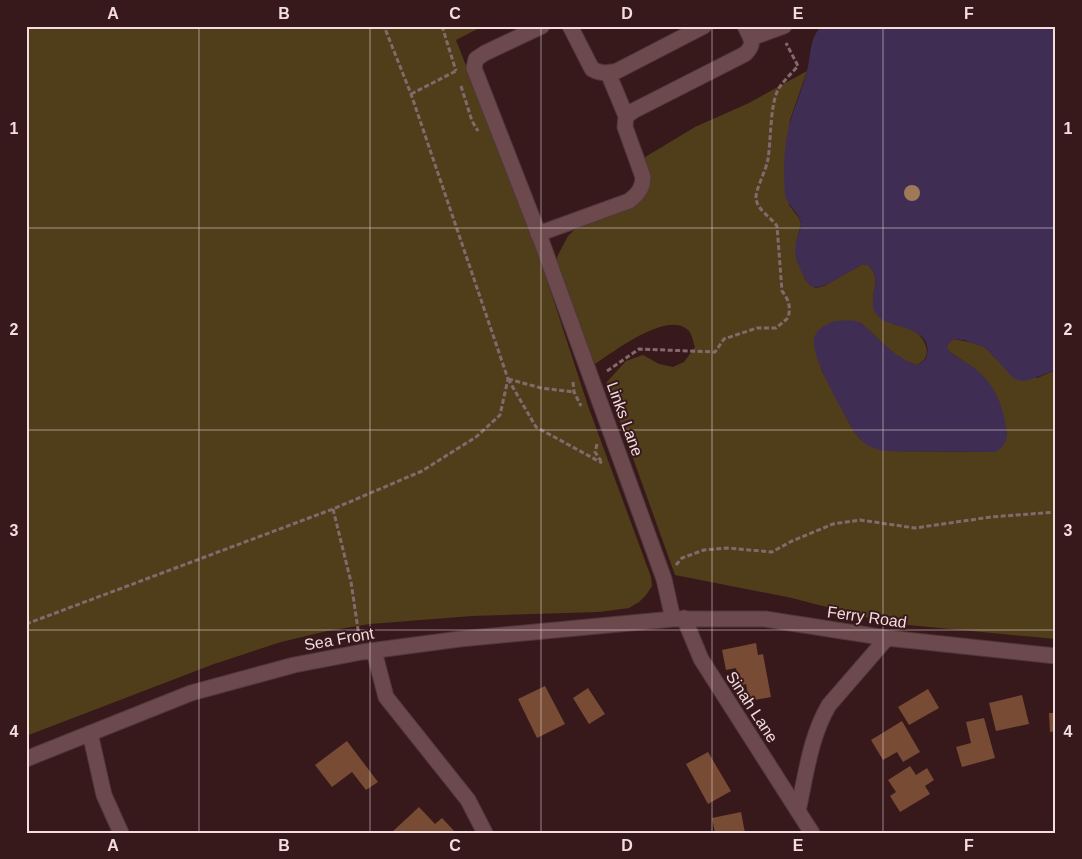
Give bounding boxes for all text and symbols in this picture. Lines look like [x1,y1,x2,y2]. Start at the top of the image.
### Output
text: A [107,5,119,22]
text: B [278,5,290,22]
text: C [449,5,461,22]
text: D [621,5,633,22]
text: E [793,5,804,22]
text: F [964,5,974,22]
text: 1 [10,120,19,137]
text: 1 [1064,120,1073,137]
text: 2 [10,321,19,338]
text: 2 [1064,321,1073,338]
street label: Links Lane [604,380,646,458]
text: 3 [10,522,19,539]
text: 3 [1064,522,1073,539]
street label: Ferry Road [826,603,908,631]
street label: Sea Front [303,624,376,653]
street label: Sinah Lane [723,668,781,746]
text: 4 [10,723,19,740]
text: 4 [1064,723,1073,740]
text: A [107,837,119,854]
text: B [278,837,290,854]
text: C [449,837,461,854]
text: D [621,837,633,854]
text: E [793,837,804,854]
text: F [964,837,974,854]

